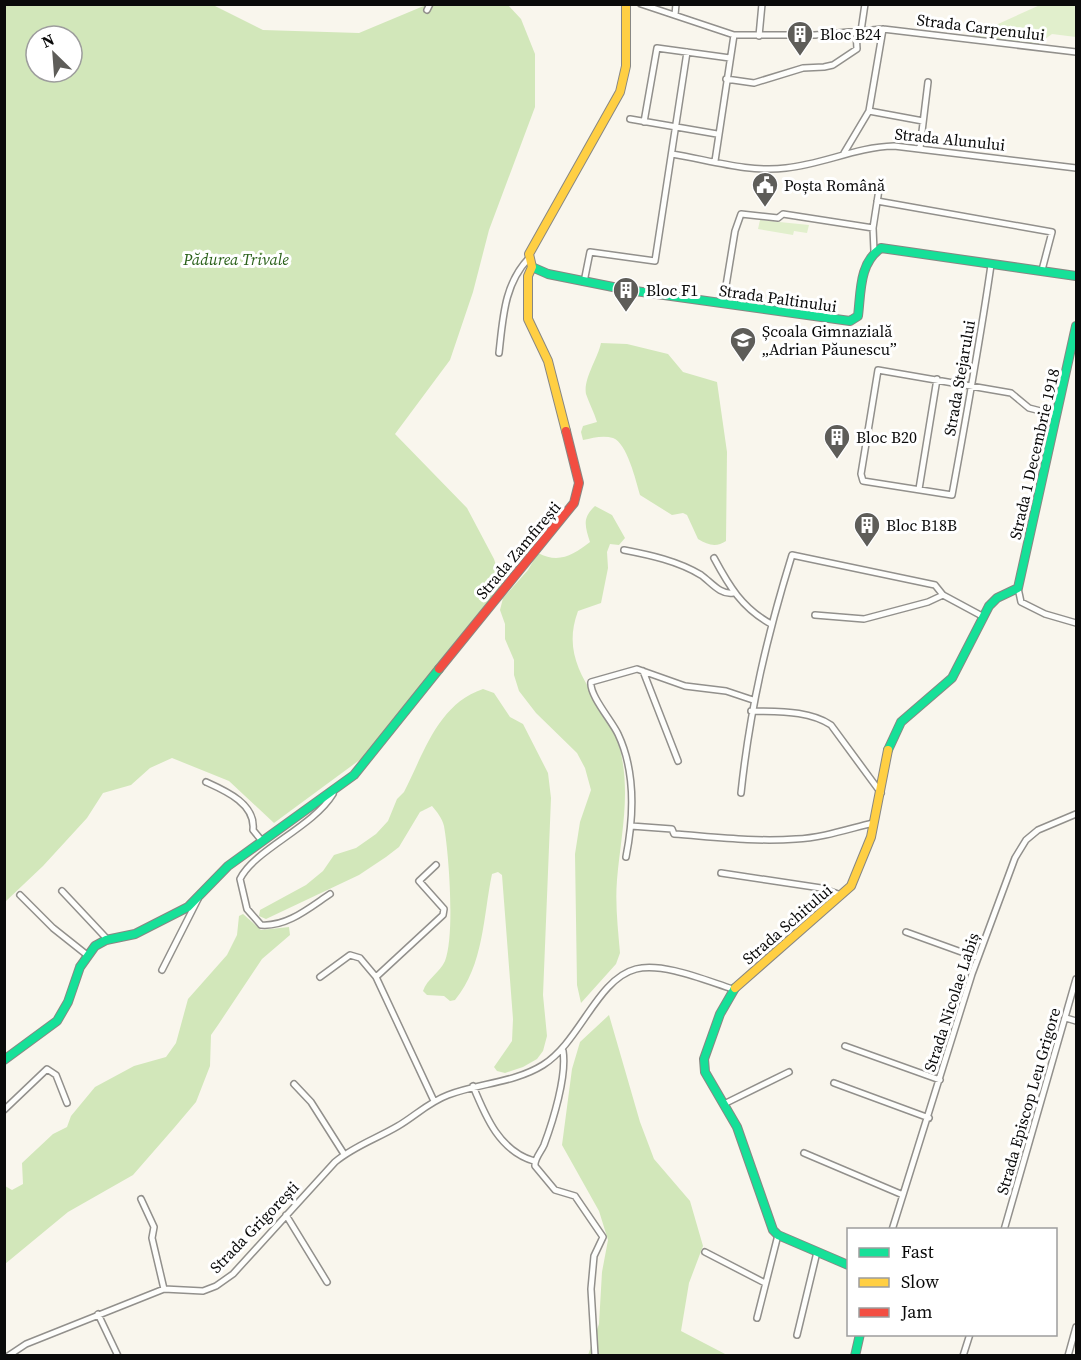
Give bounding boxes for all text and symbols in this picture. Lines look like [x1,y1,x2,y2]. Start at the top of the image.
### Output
street label: Strada Carpenului [916,8,1046,46]
building icon: Bloc B24 [785,19,815,57]
place label: Bloc B24 [820,23,881,45]
north arrow [24,24,84,84]
text: N [38,28,58,53]
street label: Strada Alunului [894,122,1007,156]
public building icon: Poșta Română [750,170,780,208]
place label: Poșta Română [784,174,886,196]
park label: Pădurea Trivale [182,248,289,270]
building icon: Bloc F1 [611,275,641,313]
place label: Bloc F1 [646,279,698,301]
street label: Strada Paltinului [718,279,839,317]
street label: Strada Stejarului [938,318,980,438]
place label: Școala Gimnazială „Adrian Păunescu” [762,320,897,360]
school or university icon: Școala Gimnazială „Adrian Păunescu” [728,325,758,363]
street label: Strada 1 Decembrie 1918 [1004,366,1064,542]
building icon: Bloc B20 [822,422,852,460]
place label: Bloc B20 [856,426,917,448]
street label: Strada Zamfirești [471,496,566,604]
building icon: Bloc B18B [852,510,882,548]
place label: Bloc B18B [886,514,957,536]
street label: Strada Schitului [737,879,837,969]
street label: Strada Nicolae Labiș [918,930,984,1074]
street label: Strada Episcop Leu Grigore [991,1005,1065,1197]
street label: Strada Grigorești [204,1176,304,1278]
legend [847,1228,1057,1336]
text: Fast [901,1239,934,1264]
text: Slow [901,1269,939,1294]
text: Jam [900,1299,933,1324]

